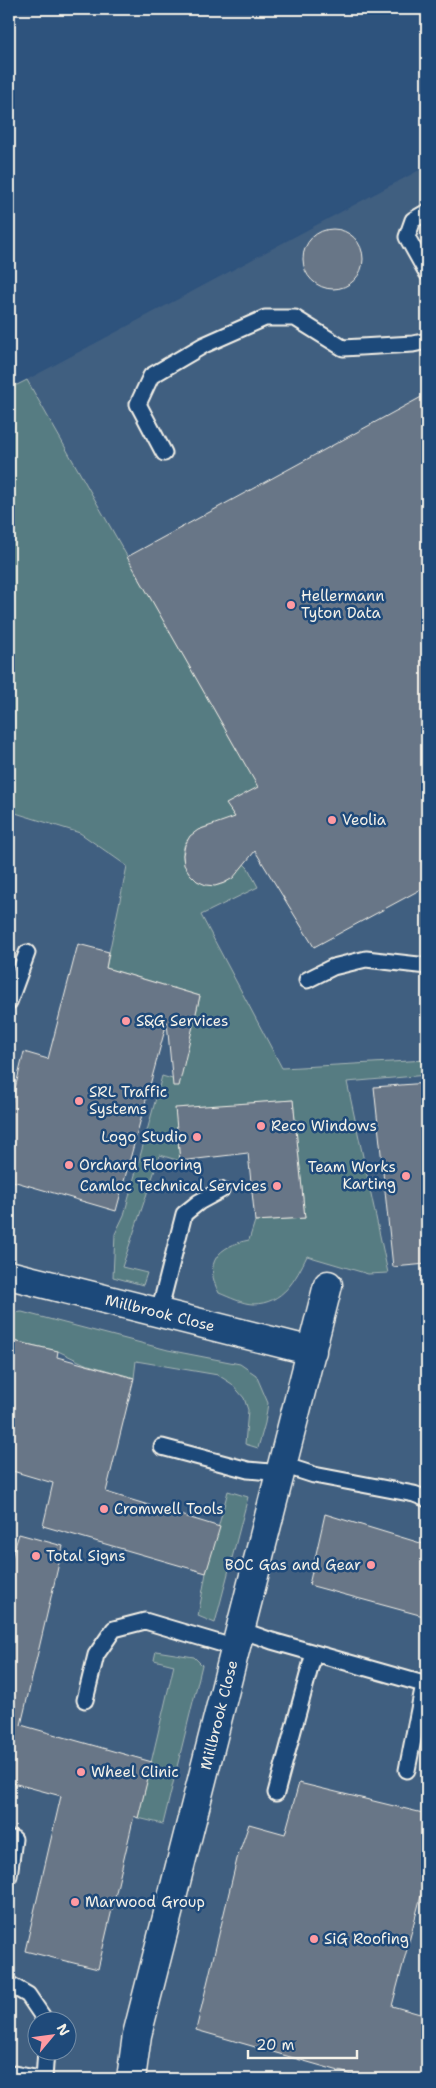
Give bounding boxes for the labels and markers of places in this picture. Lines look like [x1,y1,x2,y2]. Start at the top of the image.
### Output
place label: Hellermann Tyton Data [301,586,384,623]
marker: Hellermann Tyton Data [285,599,297,611]
place label: Veolia [342,810,387,830]
marker: Veolia [326,814,338,826]
place label: S&G Services [136,1011,228,1031]
marker: S&G Services [120,1015,132,1027]
place label: SRL Traffic Systems [89,1082,167,1119]
marker: SRL Traffic Systems [73,1095,85,1107]
place label: Reco Windows [271,1116,377,1136]
marker: Reco Windows [255,1120,267,1132]
place label: Logo Studio [101,1127,187,1147]
marker: Logo Studio [191,1131,203,1143]
place label: Orchard Flooring [79,1155,202,1175]
place label: Team Works Karting [308,1157,396,1194]
marker: Orchard Flooring [63,1159,75,1171]
marker: Team Works Karting [400,1170,412,1182]
place label: Camloc Technical Services [80,1176,267,1196]
marker: Camloc Technical Services [271,1180,283,1192]
place label: Cromwell Tools [114,1499,224,1519]
marker: Cromwell Tools [98,1503,110,1515]
place label: Total Signs [46,1546,126,1566]
marker: Total Signs [30,1550,42,1562]
place label: BOC Gas and Gear [225,1555,361,1575]
marker: BOC Gas and Gear [365,1559,377,1571]
place label: Wheel Clinic [91,1762,179,1782]
marker: Wheel Clinic [75,1766,87,1778]
place label: Marwood Group [85,1892,205,1912]
marker: Marwood Group [69,1896,81,1908]
place label: SiG Roofing [324,1929,409,1949]
marker: SiG Roofing [308,1933,320,1945]

